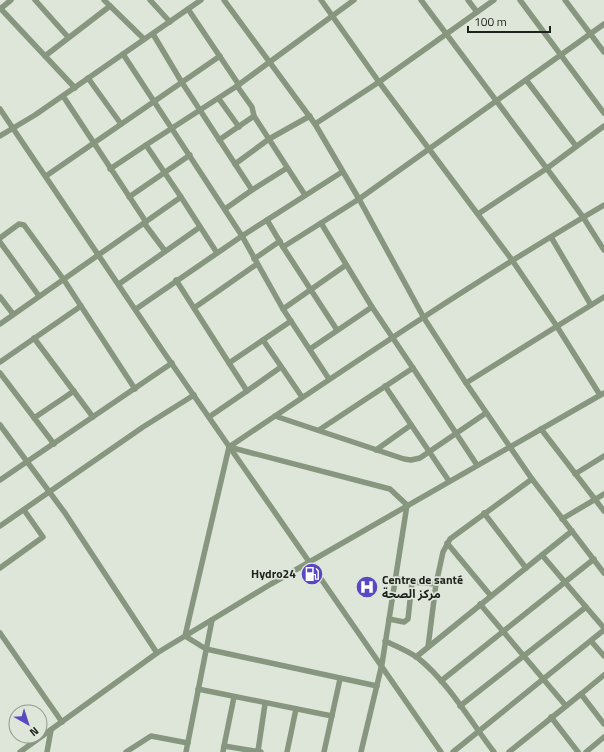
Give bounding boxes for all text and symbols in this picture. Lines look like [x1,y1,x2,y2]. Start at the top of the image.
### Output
scale bar [468,8,550,34]
text: 100 m [474,12,507,31]
fuel station icon: Hydro24 [299,561,325,587]
place label: Hydro24 [251,564,296,583]
place label: Centre de santé مركز الصحة [382,570,463,603]
hospital icon: Centre de santé مركز الصحة [354,574,380,600]
north arrow [8,704,48,744]
text: N [26,723,42,740]

